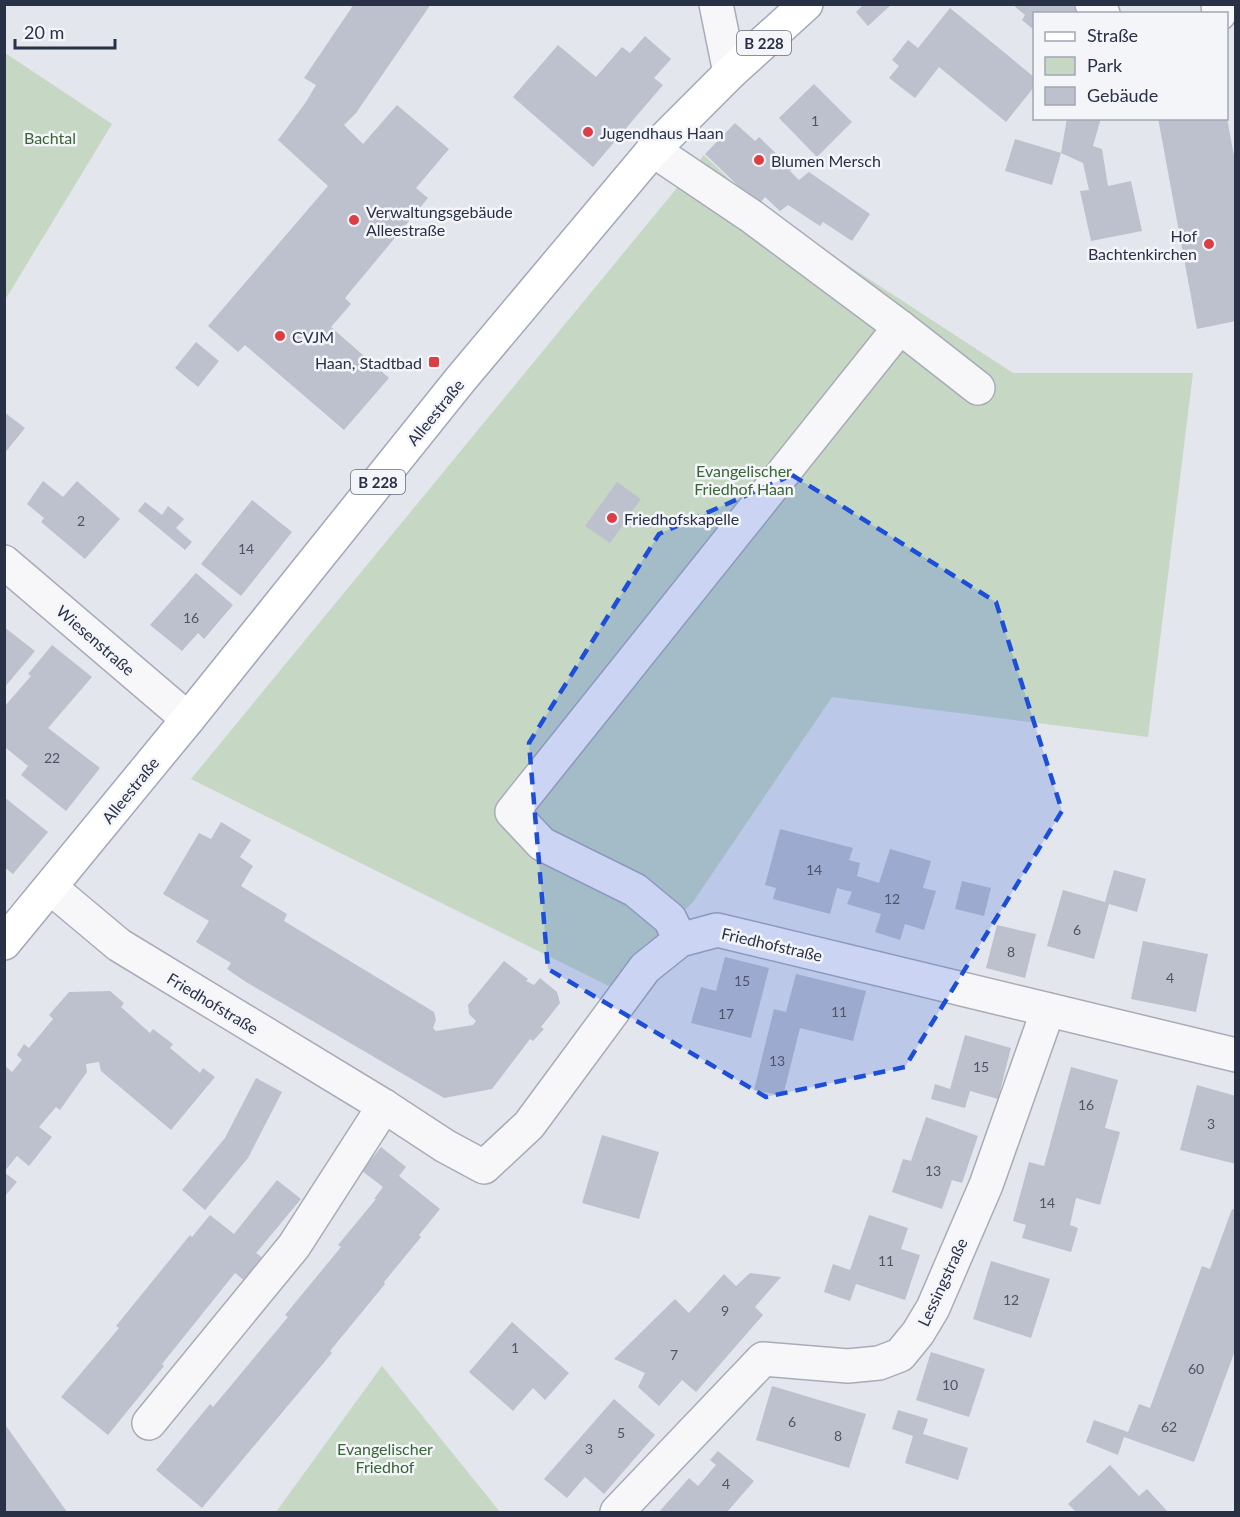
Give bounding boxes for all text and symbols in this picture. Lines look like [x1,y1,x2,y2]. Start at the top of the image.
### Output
scale bar [15,12,116,50]
legend [1033,12,1228,120]
text: 20 m [24,21,64,43]
text: Straße [1087,24,1138,46]
road number: B 228 [737,31,791,55]
text: Park [1087,54,1123,76]
text: Gebäude [1087,84,1158,106]
house number: 1 [811,112,819,129]
place label: Jugendhaus Haan [600,123,724,142]
marker: Jugendhaus Haan [581,125,595,139]
park label: Bachtal [24,128,76,147]
place label: Blumen Mersch [771,151,881,170]
marker: Blumen Mersch [752,153,766,167]
place label: Verwaltungsgebäude Alleestraße [366,202,513,239]
marker: Verwaltungsgebäude Alleestraße [347,213,361,227]
place label: Hof Bachtenkirchen [1088,226,1197,263]
marker: Hof Bachtenkirchen [1202,237,1216,251]
place label: CVJM [292,327,334,346]
marker: CVJM [273,329,287,343]
place label: Haan, Stadtbad [315,353,422,372]
marker: Haan, Stadtbad [427,355,441,369]
street label: Alleestraße [403,375,467,449]
park label: Evangelischer Friedhof Haan [694,461,794,498]
road number: B 228 [351,470,405,494]
place label: Friedhofskapelle [624,509,739,528]
marker: Friedhofskapelle [605,511,619,525]
house number: 2 [77,512,85,529]
house number: 14 [238,540,254,557]
street label: Wiesenstraße [53,601,139,679]
house number: 16 [183,609,199,626]
house number: 22 [44,749,60,766]
street label: Alleestraße [98,753,162,827]
house number: 14 [806,861,822,878]
house number: 12 [884,890,900,907]
house number: 6 [1073,921,1081,938]
street label: Friedhofstraße [720,923,824,965]
house number: 8 [1007,943,1015,960]
street label: Friedhofstraße [164,968,262,1038]
house number: 4 [1166,969,1174,986]
house number: 15 [734,972,750,989]
house number: 11 [831,1003,847,1020]
house number: 17 [718,1005,734,1022]
house number: 13 [769,1052,785,1069]
house number: 15 [973,1058,989,1075]
house number: 16 [1078,1096,1094,1113]
house number: 3 [1207,1115,1215,1132]
house number: 13 [925,1162,941,1179]
house number: 14 [1039,1194,1055,1211]
street label: Lessingstraße [913,1235,971,1329]
house number: 11 [878,1252,894,1269]
house number: 12 [1003,1291,1019,1308]
house number: 9 [721,1302,729,1319]
house number: 1 [511,1339,519,1356]
house number: 7 [670,1346,678,1363]
house number: 60 [1188,1360,1204,1377]
house number: 10 [942,1376,958,1393]
house number: 6 [788,1413,796,1430]
house number: 62 [1161,1418,1177,1435]
house number: 5 [617,1424,625,1441]
house number: 8 [834,1427,842,1444]
park label: Evangelischer Friedhof [337,1439,433,1476]
house number: 3 [585,1440,593,1457]
house number: 4 [722,1475,730,1492]

